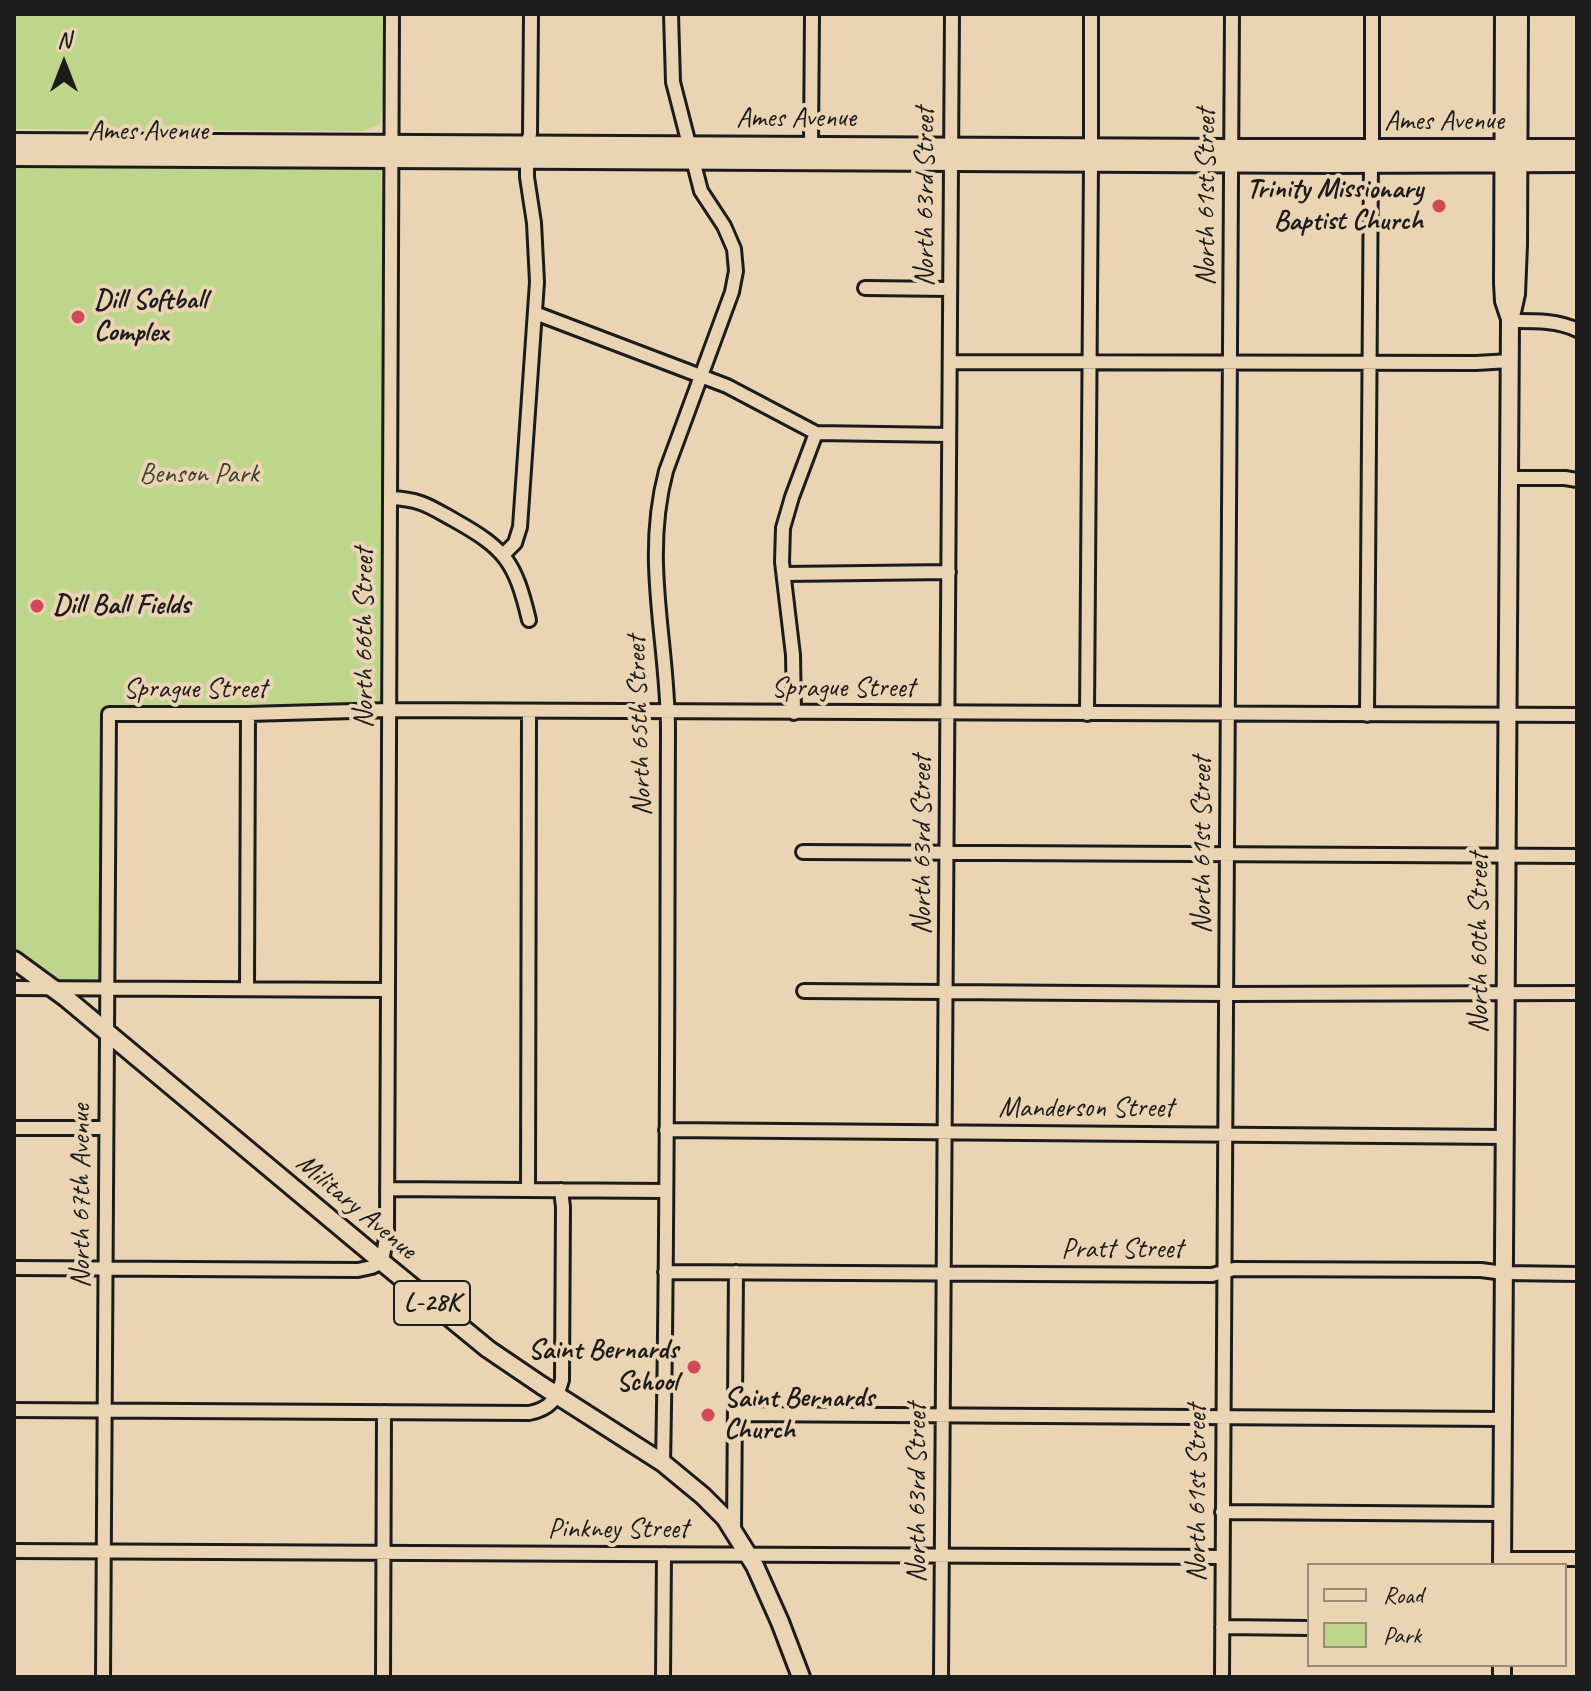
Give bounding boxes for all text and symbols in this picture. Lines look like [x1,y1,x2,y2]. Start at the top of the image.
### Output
north arrow [24,24,104,104]
text: N [57,26,71,54]
street label: Ames Avenue [736,102,856,136]
street label: Ames Avenue [1384,105,1504,139]
street label: North 63rd Street [909,107,943,287]
street label: North 61st Street [1190,108,1224,286]
street label: Ames Avenue [88,115,208,149]
place label: Trinity Missionary Baptist Church [1246,173,1423,239]
marker: Trinity Missionary Baptist Church [1430,197,1448,215]
place label: Dill Softball Complex [94,284,207,350]
marker: Dill Softball Complex [69,308,87,326]
park label: Benson Park [139,458,259,492]
street label: North 66th Street [348,548,382,728]
place label: Dill Ball Fields [53,589,190,623]
marker: Dill Ball Fields [28,597,46,615]
street label: North 65th Street [620,635,660,817]
street label: Sprague Street [771,672,915,706]
street label: Sprague Street [123,673,267,707]
street label: North 63rd Street [906,755,940,935]
street label: North 61st Street [1186,756,1220,934]
street label: North 60th Street [1463,853,1497,1033]
street label: Manderson Street [999,1092,1173,1126]
street label: North 67th Avenue [65,1104,99,1288]
street label: Military Avenue [289,1147,423,1267]
street label: Pratt Street [1061,1233,1183,1267]
road number: L-28K [394,1281,470,1325]
place label: Saint Bernards School [528,1334,678,1400]
marker: Saint Bernards School [685,1358,703,1376]
place label: Saint Bernards Church [724,1382,874,1448]
street label: North 63rd Street [901,1403,935,1583]
street label: North 61st Street [1181,1404,1215,1582]
marker: Saint Bernards Church [699,1406,717,1424]
street label: Pinkney Street [548,1513,688,1547]
legend [1307,1563,1567,1667]
text: Road [1383,1580,1423,1610]
text: Park [1383,1620,1421,1650]

